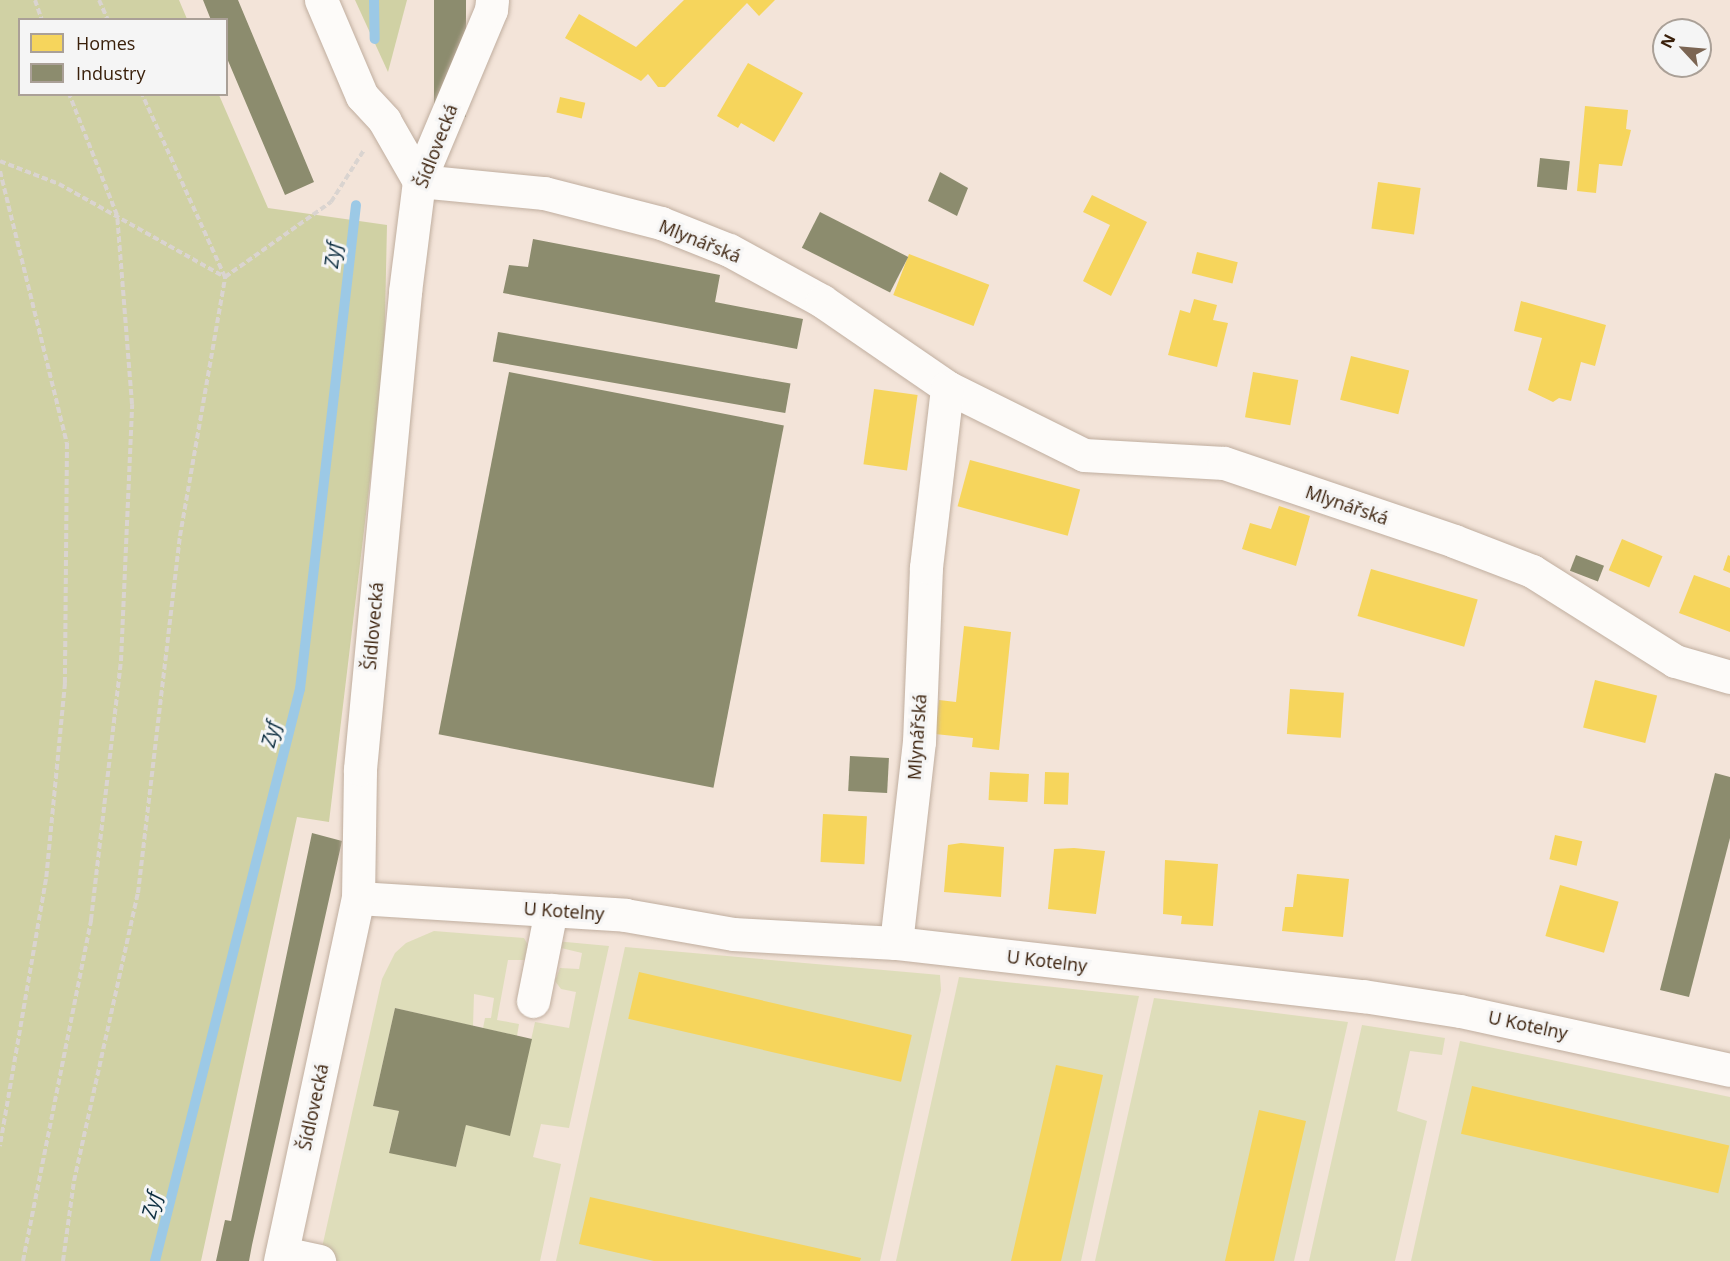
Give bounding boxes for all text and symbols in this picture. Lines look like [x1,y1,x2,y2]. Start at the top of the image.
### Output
legend [18,18,228,96]
north arrow [1652,18,1712,78]
text: N [1655,30,1680,52]
text: Homes [76,31,135,55]
text: Industry [76,61,146,85]
street label: Šídlovecká [410,101,462,191]
street label: Mlynářská [656,215,744,267]
water label: Zyf [319,241,345,269]
street label: Mlynářská [1303,481,1391,529]
street label: Šídlovecká [358,581,388,671]
street label: Mlynářská [903,693,931,781]
water label: Zyf [255,718,285,750]
street label: U Kotelny [523,897,605,925]
street label: U Kotelny [1006,945,1088,977]
street label: U Kotelny [1486,1006,1570,1044]
street label: Šídlovecká [293,1062,333,1152]
water label: Zyf [136,1189,166,1221]

